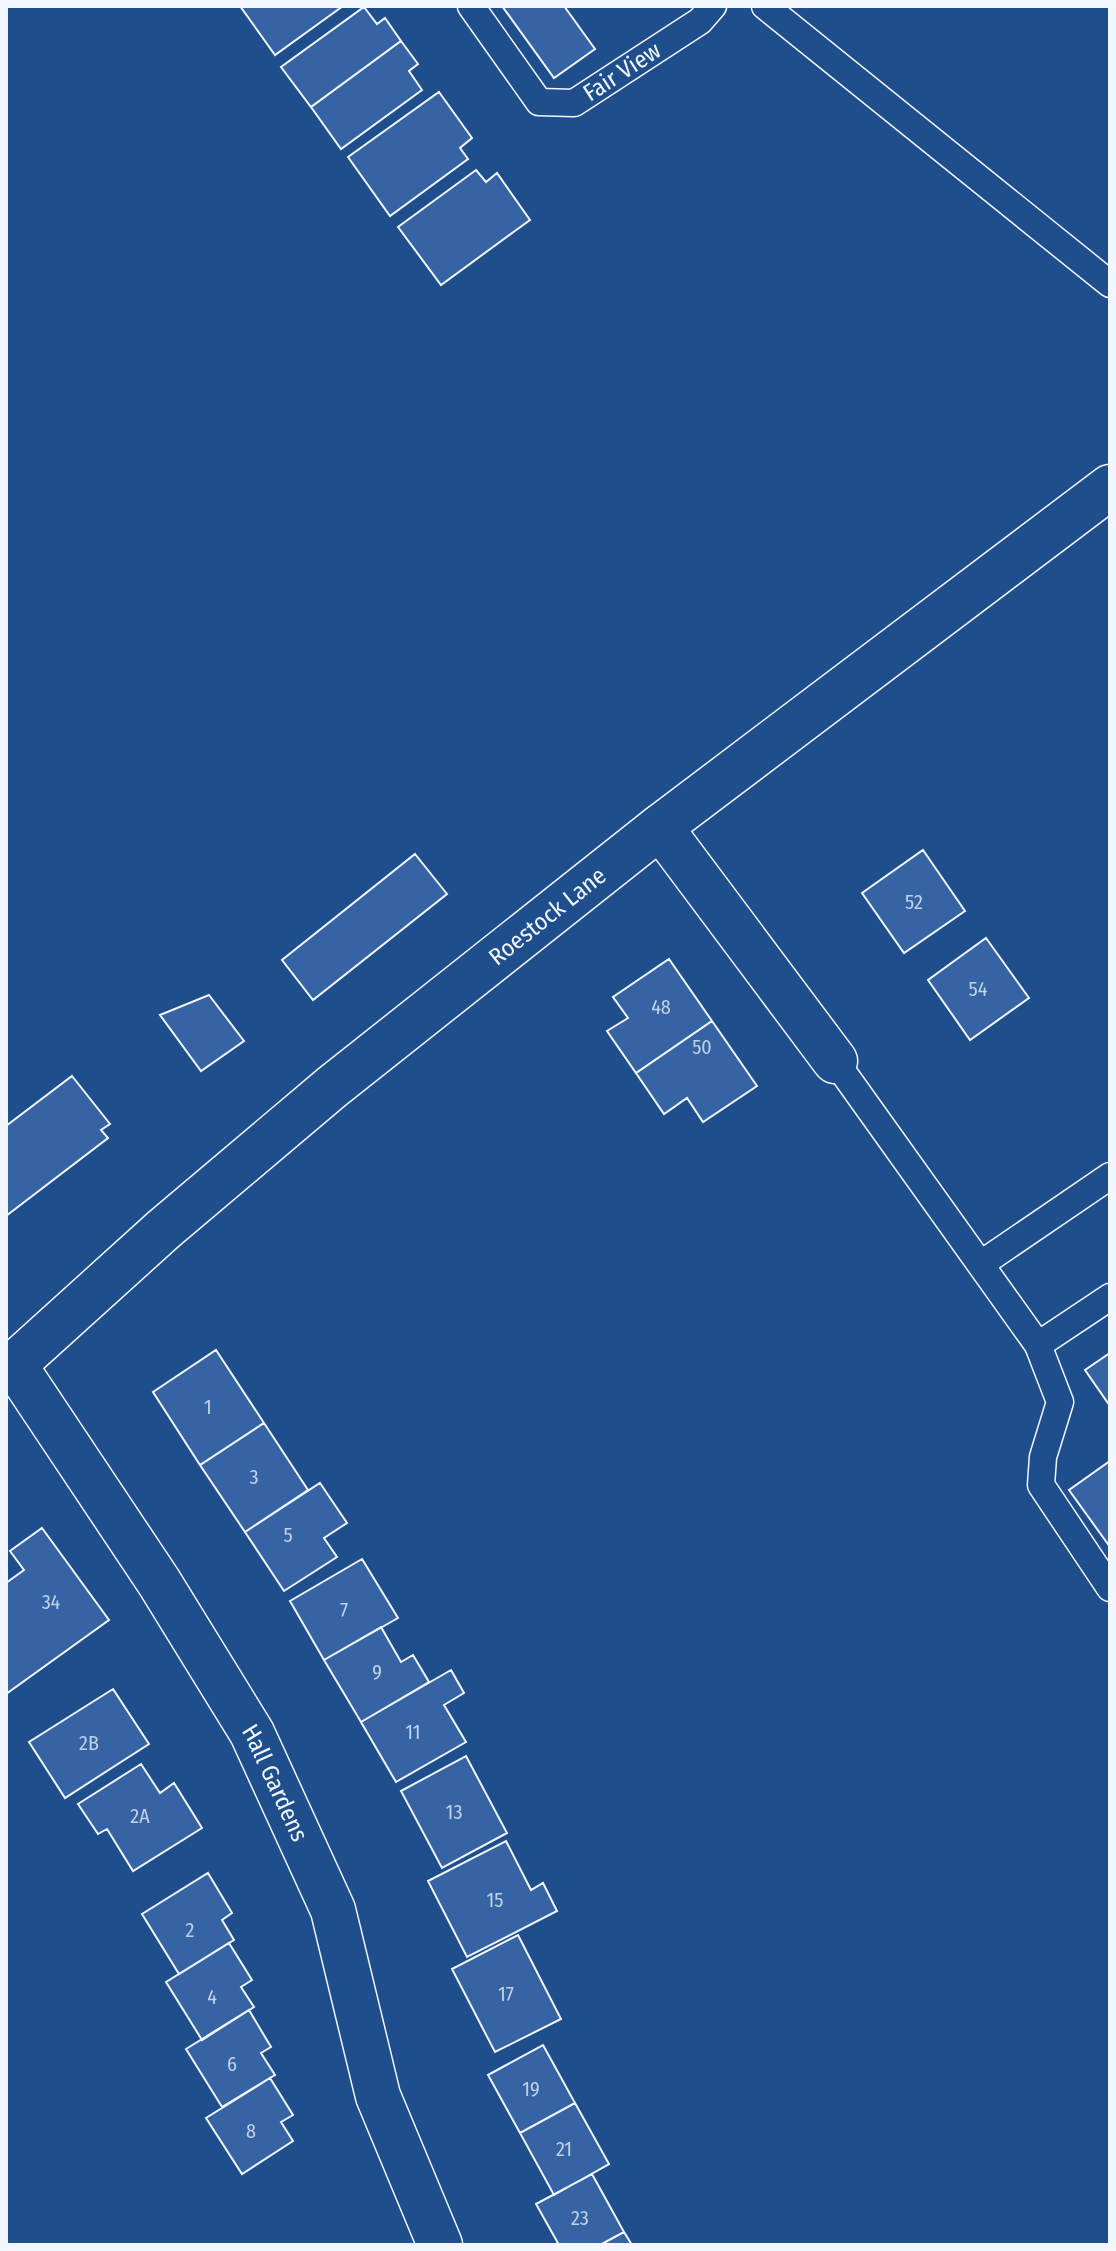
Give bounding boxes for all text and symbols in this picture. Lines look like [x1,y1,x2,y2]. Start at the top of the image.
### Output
street label: Fair View [578,36,666,107]
street label: Roestock Lane [483,861,612,971]
house number: 52 [905,890,923,914]
house number: 54 [969,977,988,1001]
house number: 48 [651,995,671,1019]
house number: 50 [692,1035,712,1059]
house number: 1 [204,1395,212,1419]
house number: 3 [249,1465,259,1489]
house number: 5 [283,1523,293,1547]
house number: 34 [42,1590,61,1614]
house number: 7 [340,1598,348,1622]
house number: 9 [372,1660,382,1684]
street label: Hall Gardens [236,1719,314,1846]
house number: 11 [405,1720,421,1744]
house number: 2B [79,1731,99,1755]
house number: 13 [446,1800,462,1824]
house number: 2A [130,1804,150,1828]
house number: 15 [487,1888,503,1912]
house number: 2 [186,1918,195,1942]
house number: 17 [498,1982,514,2006]
house number: 4 [207,1985,217,2009]
house number: 6 [227,2052,237,2076]
house number: 19 [522,2077,540,2101]
house number: 8 [246,2119,256,2143]
house number: 21 [556,2137,572,2161]
house number: 23 [571,2206,589,2230]

